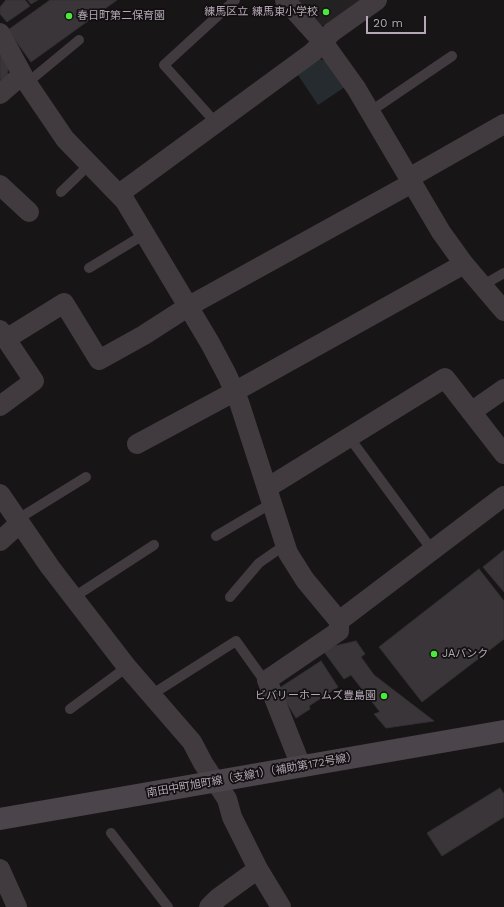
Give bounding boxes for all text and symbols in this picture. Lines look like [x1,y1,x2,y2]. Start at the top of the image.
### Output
place label: 練馬区立 練馬東小学校 [204,5,318,19]
marker: 練馬区立 練馬東小学校 [321,7,331,17]
scale bar [368,8,428,34]
place label: 春日町第二保育園 [77,9,165,23]
marker: 春日町第二保育園 [64,11,74,21]
text: 20 m [373,16,403,30]
place label: JAバンク [442,647,488,661]
marker: JAバンク [429,649,439,659]
place label: ビバリーホームズ豊島園 [255,689,376,703]
marker: ビバリーホームズ豊島園 [379,691,389,701]
street label: 南田中町旭町線（支線1）（補助第172号線） [146,750,358,800]

